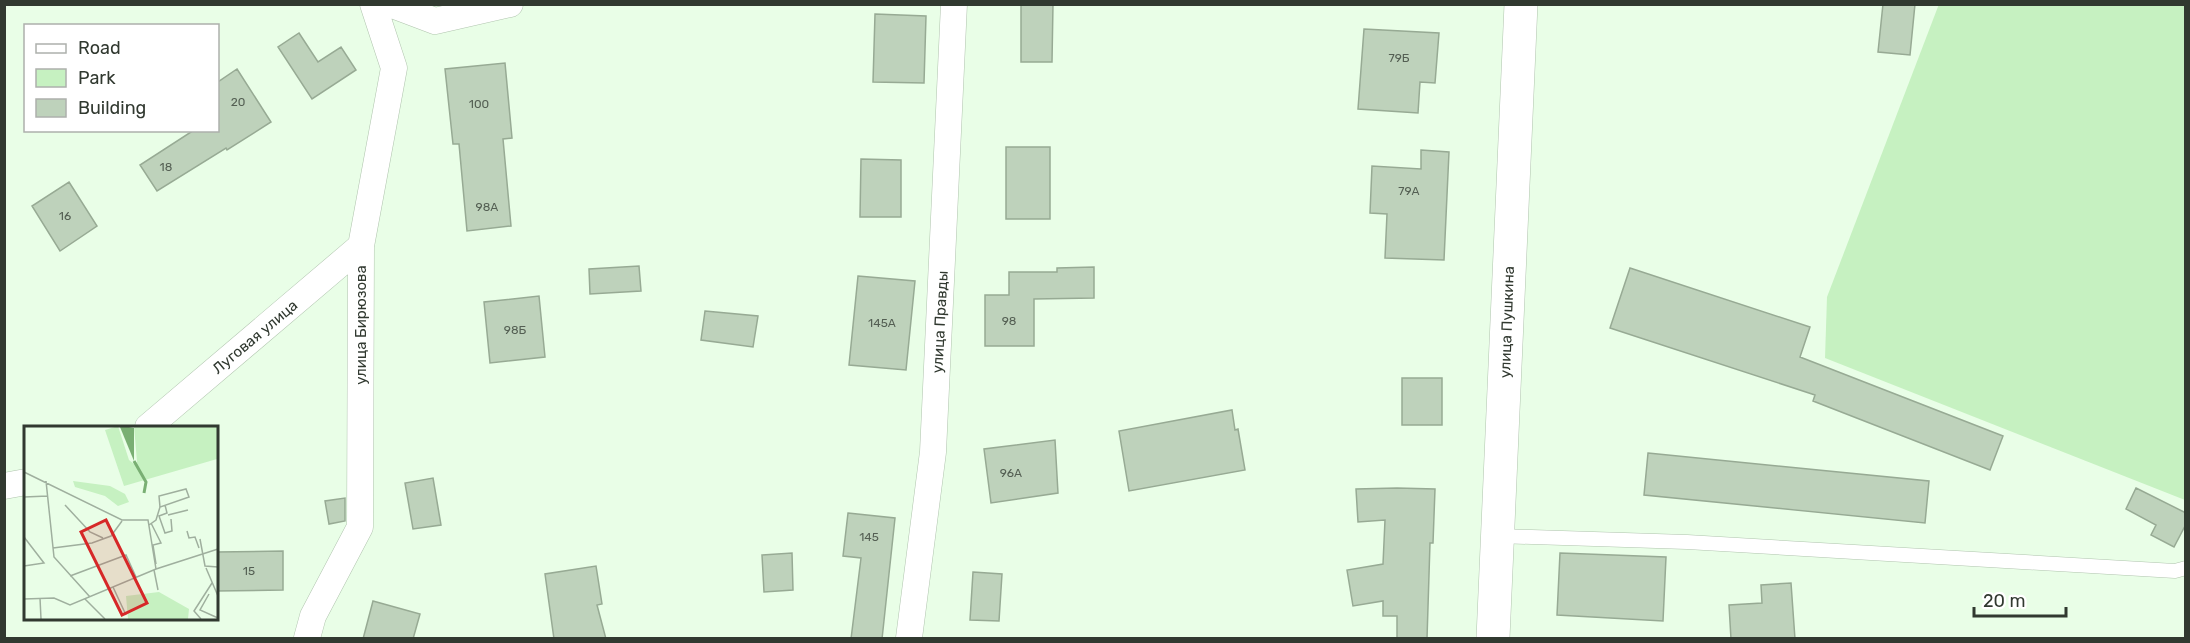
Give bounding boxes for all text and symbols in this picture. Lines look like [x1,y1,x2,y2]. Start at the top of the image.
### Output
legend [24,24,219,132]
text: Road [78,37,121,59]
house number: 79Б [1389,51,1410,65]
text: Park [78,67,116,89]
house number: 20 [231,95,245,109]
text: Building [78,97,146,119]
house number: 100 [469,97,489,111]
house number: 18 [160,160,172,174]
house number: 79А [1398,184,1420,198]
house number: 98А [476,200,498,214]
house number: 16 [59,209,71,223]
street label: улица Бирюзова [352,265,370,385]
street label: улица Пушкина [1496,266,1518,378]
street label: улица Правды [928,270,952,374]
street label: Луговая улица [209,296,301,378]
house number: 98 [1002,314,1016,328]
house number: 145А [868,316,896,330]
house number: 98Б [504,323,527,337]
inset map [24,426,218,619]
house number: 96А [1000,466,1022,480]
house number: 145 [859,530,879,544]
house number: 15 [243,564,255,578]
scale bar [1974,580,2066,618]
text: 20 m [1983,590,2025,612]

